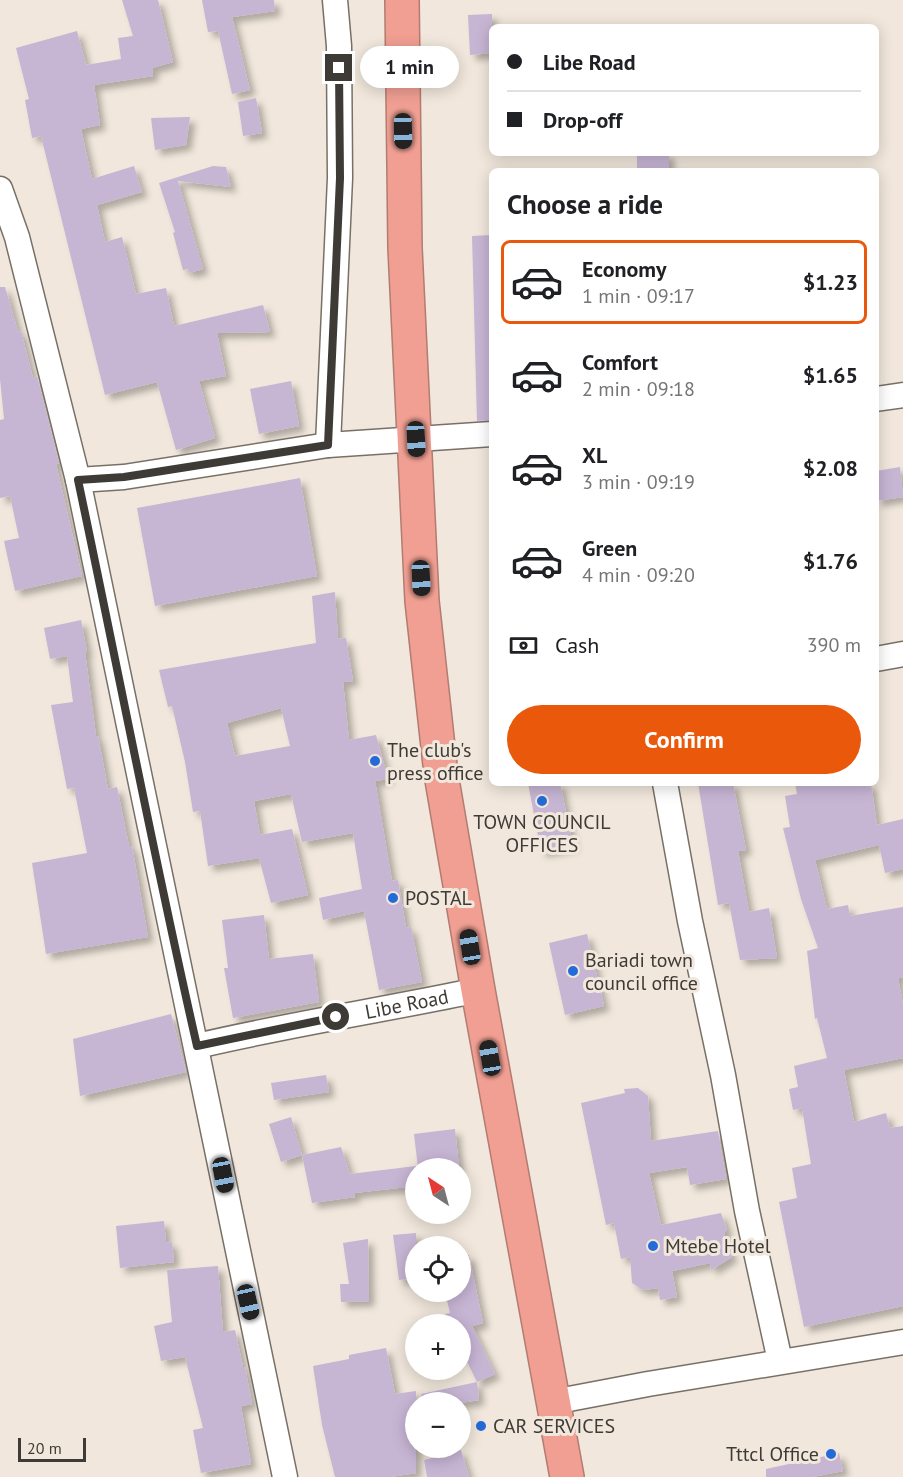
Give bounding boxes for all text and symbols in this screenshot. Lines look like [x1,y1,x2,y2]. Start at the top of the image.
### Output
callout: 1 min [360,47,459,89]
text: Libe Road [543,48,636,76]
route end [325,54,352,81]
text: 1 min [385,54,434,80]
text: Drop-off [543,106,622,134]
car [394,113,412,149]
text: Choose a ride [507,187,663,221]
icon: car [510,255,564,309]
text: Economy [582,255,666,283]
text: $1.23 [803,268,858,296]
text: 1 min · 09:17 [582,283,695,309]
icon: car [510,348,564,402]
text: Comfort [582,348,658,376]
text: $1.65 [803,361,858,389]
text: 2 min · 09:18 [582,376,695,402]
car [406,421,426,457]
icon: car [510,441,564,495]
text: XL [582,441,607,469]
text: $2.08 [803,454,858,482]
text: 3 min · 09:19 [582,469,695,495]
icon: car [510,534,564,588]
text: Green [582,534,637,562]
text: $1.76 [803,547,858,575]
car [411,560,431,596]
text: 4 min · 09:20 [582,562,695,588]
icon: cash [507,629,540,662]
text: Cash [555,631,599,659]
text: 390 m [807,632,861,658]
button: Confirm [507,705,861,774]
place label: The club's press office [387,737,483,786]
marker: The club's press office [368,754,382,768]
marker: TOWN COUNCIL OFFICES [535,794,549,808]
place label: TOWN COUNCIL OFFICES [473,809,611,858]
place label: POSTAL [405,885,472,911]
marker: POSTAL [386,891,400,905]
car [458,928,482,966]
place label: Bariadi town council office [585,947,698,996]
marker: Bariadi town council office [566,964,580,978]
street label: Libe Road [363,983,451,1025]
route start [322,1003,349,1030]
car [478,1039,502,1077]
car [211,1156,235,1194]
north arrow [405,1158,471,1224]
map controls [405,1158,471,1458]
place label: Mtebe Hotel [665,1233,771,1259]
button: locate [405,1236,471,1302]
marker: Mtebe Hotel [646,1239,660,1253]
car [235,1282,261,1322]
button: + [405,1314,471,1380]
button: − [405,1392,471,1458]
place label: CAR SERVICES [493,1413,615,1439]
marker: CAR SERVICES [474,1419,488,1433]
scale bar [18,1435,86,1462]
text: 20 m [27,1438,62,1458]
place label: Tttcl Office [726,1441,819,1467]
marker: Tttcl Office [824,1447,838,1461]

